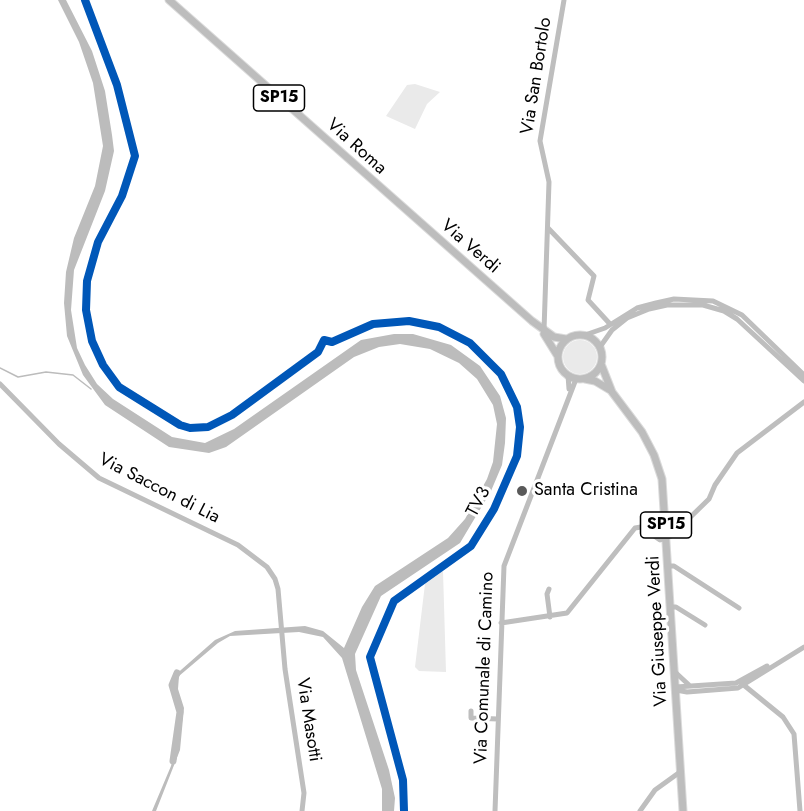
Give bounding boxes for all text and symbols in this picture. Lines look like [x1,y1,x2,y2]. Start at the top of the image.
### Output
street label: Via San Bortolo [517,16,557,136]
road number: SP15 [254,85,304,111]
street label: Via Roma [322,114,390,180]
street label: Via Verdi [436,215,504,279]
street label: Via Saccon di Lia [95,449,223,529]
place label: Santa Cristina [534,480,638,502]
street label: TV3 [462,483,496,521]
marker: Santa Cristina [515,484,529,498]
road number: SP15 [640,512,692,538]
street label: Via Giuseppe Verdi [643,555,673,707]
street label: Via Comunale di Camino [471,571,499,765]
street label: Via Masotti [291,677,325,763]

